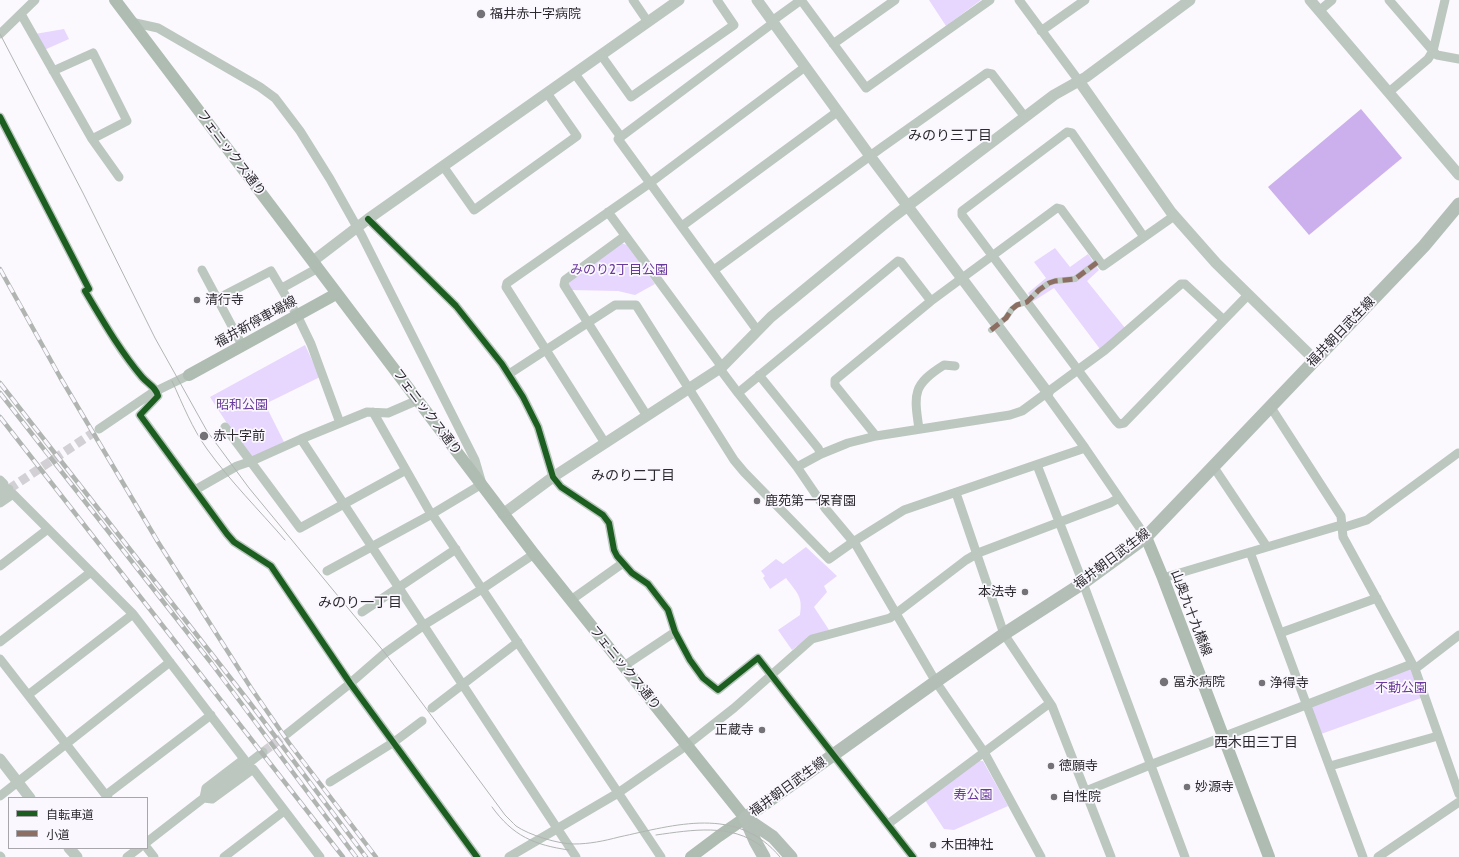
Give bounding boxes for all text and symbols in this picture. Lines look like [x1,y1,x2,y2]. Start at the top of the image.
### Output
place label: 福井赤十字病院 [490,6,581,22]
marker: 福井赤十字病院 [475,8,487,20]
street label: フェニックス通り [193,107,269,199]
district label: みのり三丁目 [908,128,992,144]
park label: みのり2丁目公園 [570,262,668,278]
place label: 清行寺 [205,292,244,308]
street label: 福井新停車場線 [212,293,300,351]
street label: 福井朝日武生線 [1304,294,1378,370]
marker: 清行寺 [192,295,202,305]
street label: フェニックス通り [389,366,465,458]
park label: 昭和公園 [216,397,268,413]
place label: 赤十字前 [213,428,265,444]
marker: 赤十字前 [198,430,210,442]
district label: みのり二丁目 [591,468,675,484]
place label: 鹿苑第一保育園 [765,493,856,509]
marker: 鹿苑第一保育園 [752,496,762,506]
street label: 福井朝日武生線 [1071,525,1153,593]
street label: 山奥九十九橋線 [1167,568,1215,658]
place label: 本法寺 [978,584,1017,600]
marker: 本法寺 [1020,587,1030,597]
district label: みのり一丁目 [318,595,402,611]
street label: フェニックス通り [586,623,664,713]
place label: 冨永病院 [1173,674,1225,690]
place label: 浄得寺 [1270,675,1309,691]
marker: 冨永病院 [1158,676,1170,688]
marker: 浄得寺 [1257,678,1267,688]
park label: 不動公園 [1375,680,1427,696]
place label: 正蔵寺 [715,722,754,738]
marker: 正蔵寺 [757,725,767,735]
district label: 西木田三丁目 [1214,735,1298,751]
street label: 福井朝日武生線 [747,754,829,820]
place label: 徳願寺 [1059,758,1098,774]
marker: 徳願寺 [1046,761,1056,771]
place label: 妙源寺 [1195,779,1234,795]
marker: 妙源寺 [1182,782,1192,792]
park label: 寿公園 [954,787,992,803]
place label: 自性院 [1062,789,1101,805]
marker: 自性院 [1049,792,1059,802]
legend [8,797,148,849]
text: 自転車道 [46,807,94,822]
text: 小道 [46,827,70,842]
place label: 木田神社 [941,837,993,853]
marker: 木田神社 [928,840,938,850]

